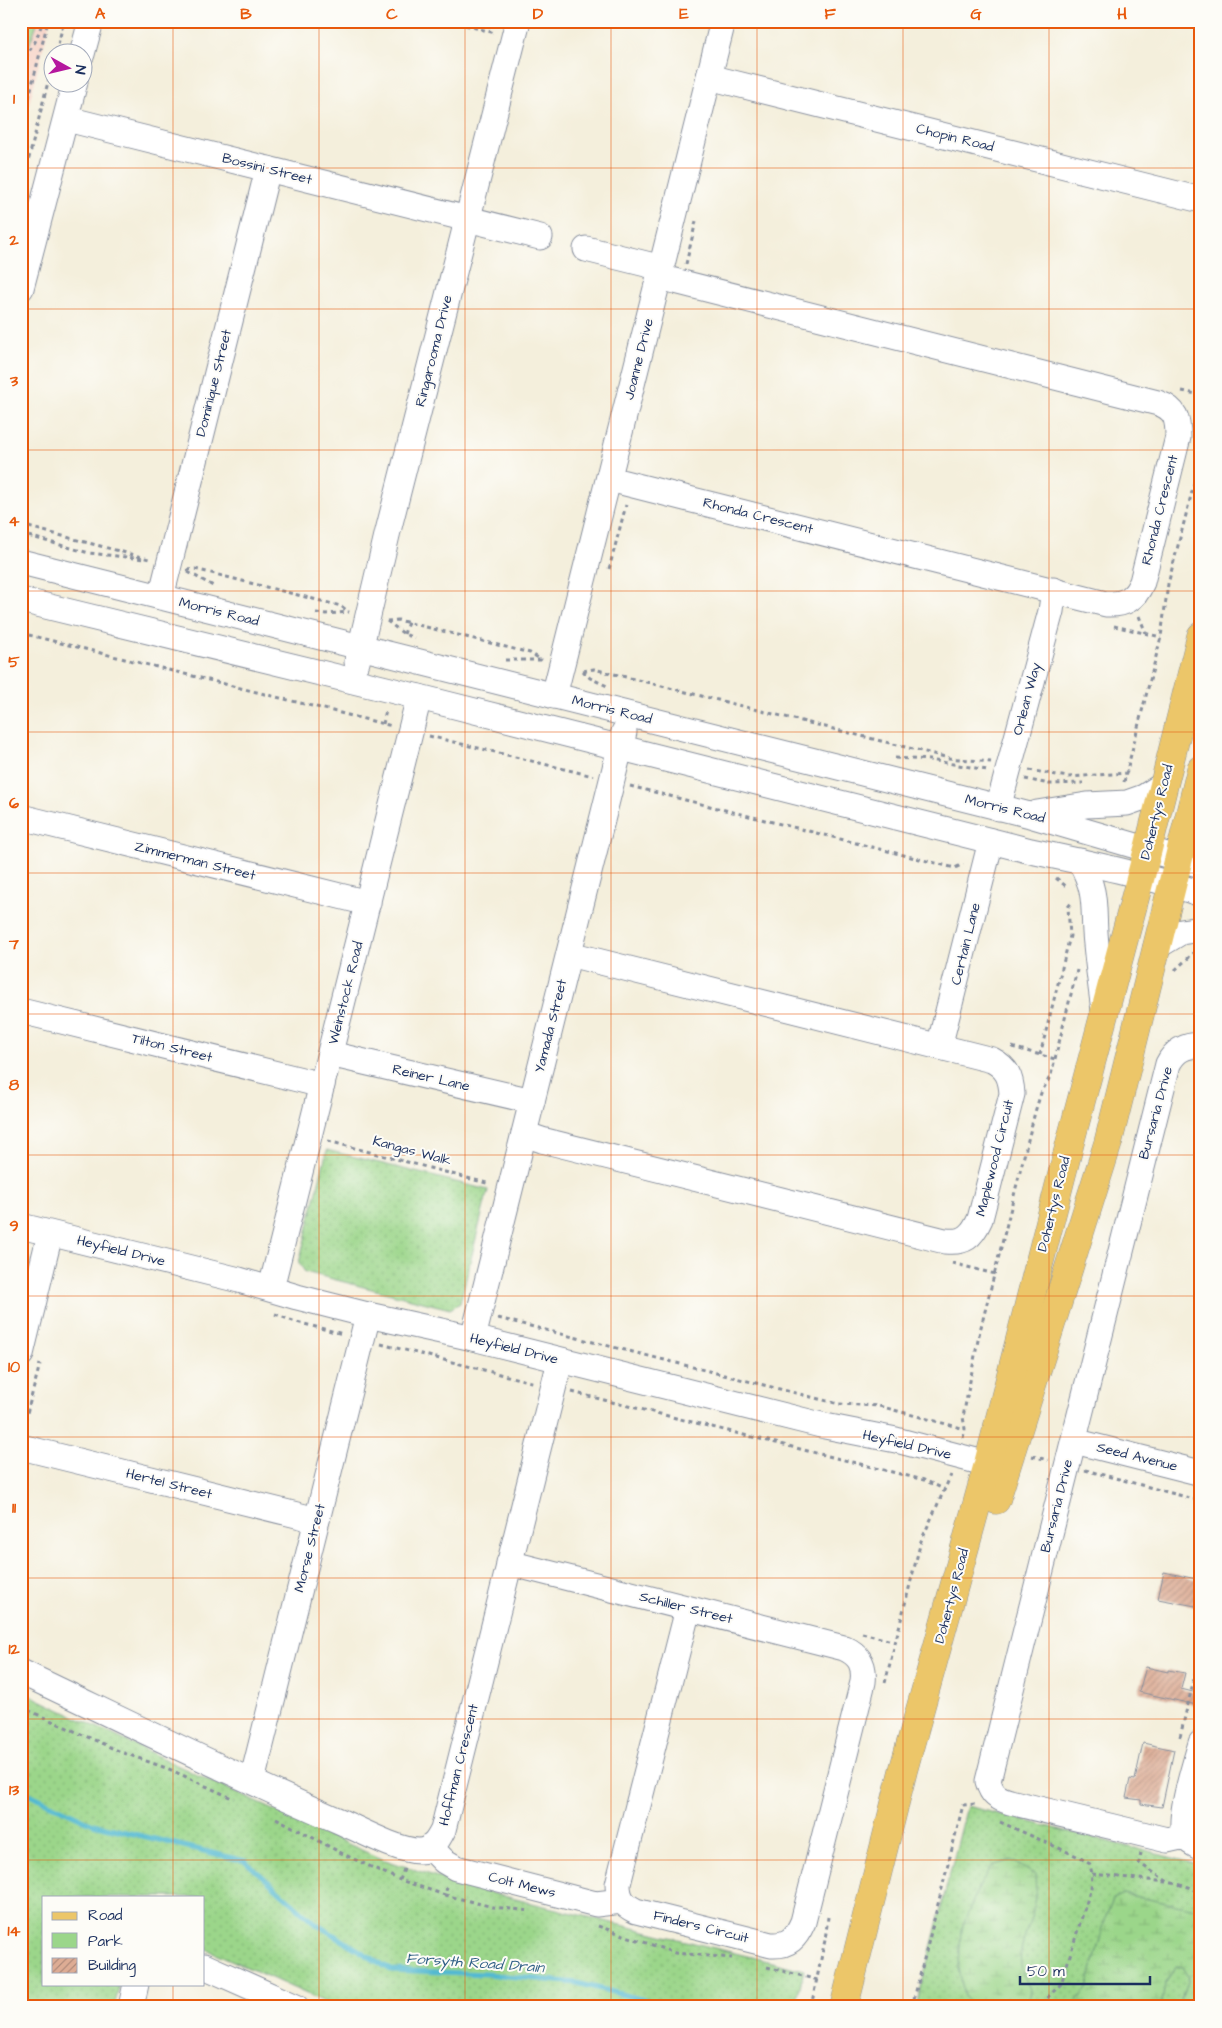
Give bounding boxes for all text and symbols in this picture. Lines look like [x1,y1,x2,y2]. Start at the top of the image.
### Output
text: A [95,3,106,25]
text: B [240,3,252,25]
text: C [386,3,398,25]
text: D [533,3,544,25]
text: E [679,3,689,25]
text: F [824,3,836,25]
text: G [970,3,982,25]
text: H [1117,3,1127,25]
north arrow [42,42,92,92]
text: N [69,64,90,76]
text: 1 [13,88,16,110]
street label: Chopin Road [914,119,996,157]
street label: Bossini Street [220,148,314,190]
text: 2 [8,229,19,251]
street label: Ringarooma Drive [410,293,458,409]
street label: Joanne Drive [619,316,659,402]
street label: Dominique Street [191,327,237,439]
text: 3 [9,370,19,392]
street label: Rhonda Crescent [1137,452,1183,567]
street label: Rhonda Crescent [701,493,816,539]
text: 4 [9,510,20,532]
street label: Morris Road [177,592,261,632]
text: 5 [8,651,20,673]
street label: Orlean Way [1008,660,1046,738]
street label: Morris Road [570,690,654,730]
street label: Dohertys Road [1136,762,1178,862]
street label: Morris Road [963,789,1047,829]
text: 6 [9,792,19,814]
street label: Zimmerman Street [132,836,258,886]
street label: Certain Lane [946,900,986,987]
text: 7 [8,933,19,955]
street label: Weinstock Road [324,939,368,1047]
street label: Yamada Street [530,977,572,1075]
street label: Tilton Street [130,1028,215,1068]
street label: Reiner Lane [390,1059,472,1097]
street label: Bursaria Drive [1134,1064,1178,1162]
text: 8 [9,1074,20,1096]
street label: Maplewood Circuit [971,1097,1019,1218]
street label: Kangas Walk [370,1131,454,1171]
street label: Dohertys Road [1033,1154,1075,1254]
text: 9 [9,1215,19,1237]
street label: Heyfield Drive [75,1230,168,1272]
street label: Heyfield Drive [468,1328,561,1370]
text: 10 [8,1356,20,1378]
street label: Heyfield Drive [861,1425,954,1465]
street label: Seed Avenue [1095,1437,1180,1477]
street label: Bursaria Drive [1036,1457,1078,1555]
street label: Hertel Street [124,1464,214,1504]
text: 11 [12,1497,17,1519]
street label: Morse Street [289,1501,331,1594]
street label: Dohertys Road [930,1546,974,1646]
street label: Schiller Street [637,1587,735,1629]
text: 12 [8,1638,20,1660]
street label: Hoffman Crescent [434,1702,484,1828]
text: 13 [9,1779,20,1801]
street label: Colt Mews [486,1867,558,1903]
legend [42,1896,205,1986]
text: Road [88,1905,123,1926]
street label: Finders Circuit [651,1906,751,1949]
text: 14 [8,1920,21,1942]
text: Park [88,1931,123,1952]
water label: Forsyth Road Drain [405,1948,546,1979]
scale bar [1020,1953,1150,1985]
text: Building [88,1955,136,1977]
text: 50 m [1027,1961,1065,1982]

